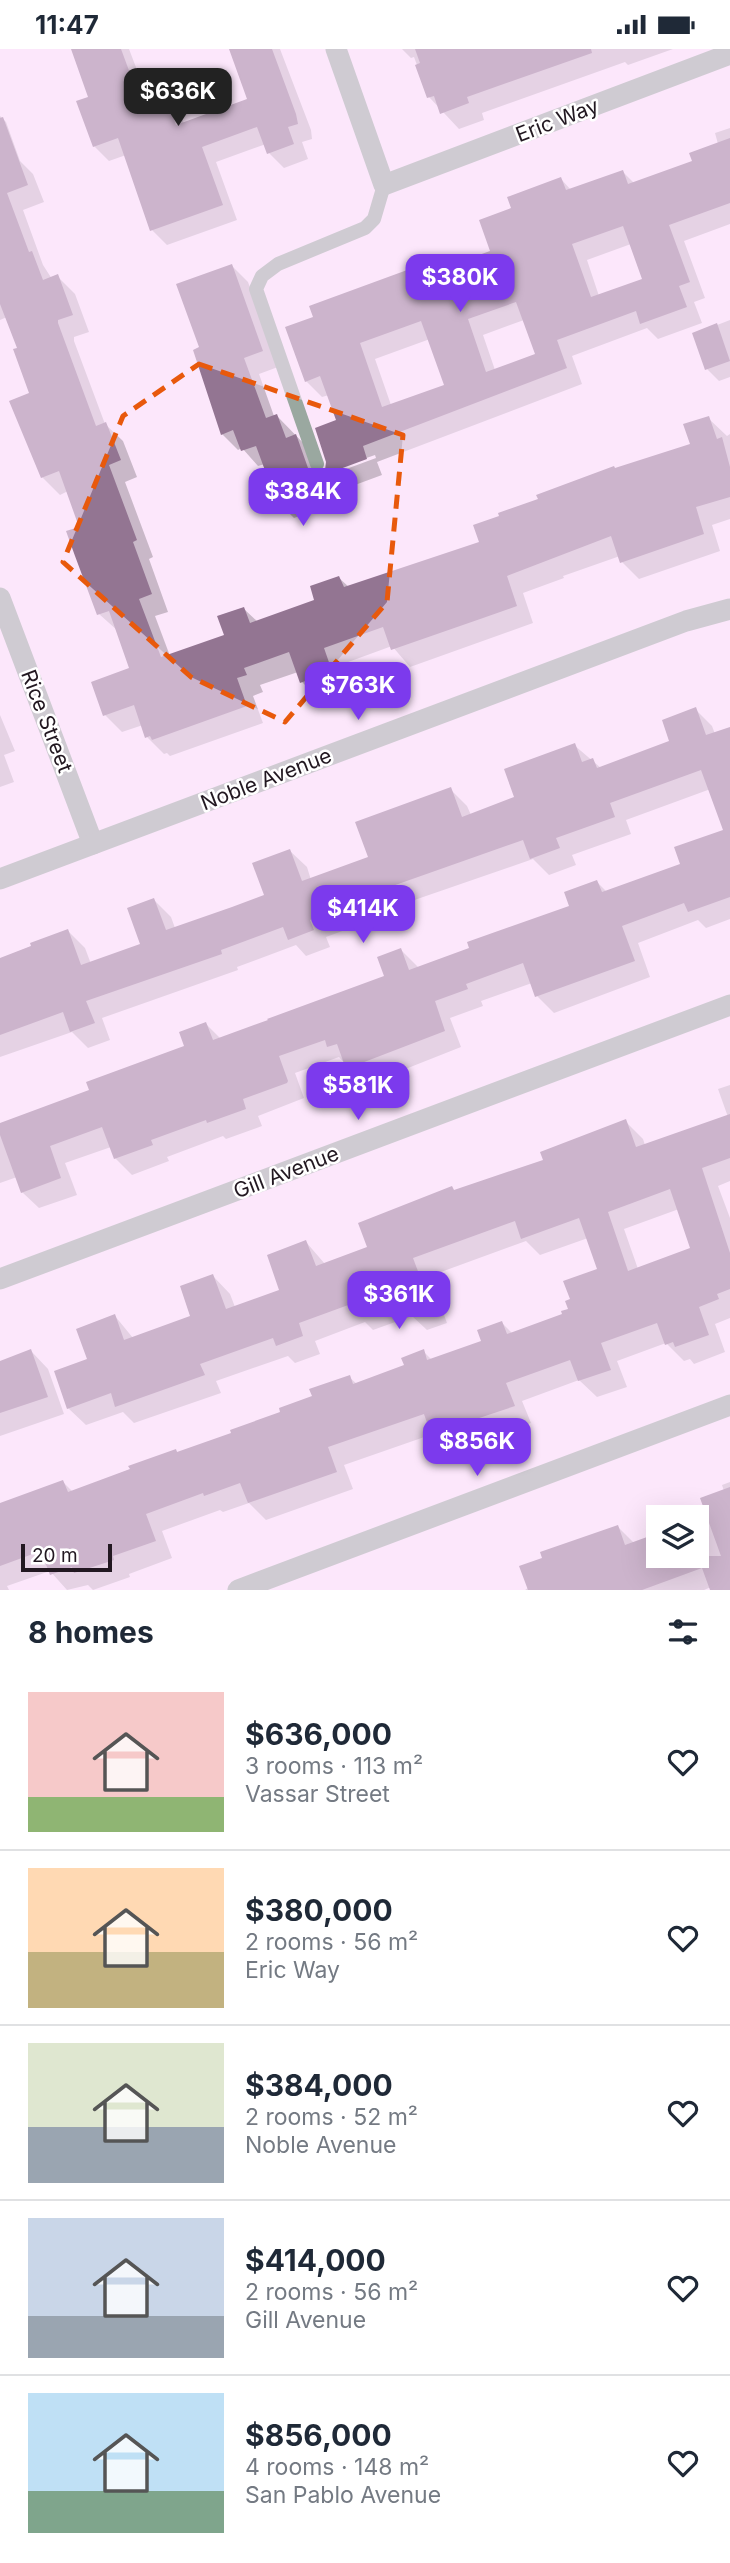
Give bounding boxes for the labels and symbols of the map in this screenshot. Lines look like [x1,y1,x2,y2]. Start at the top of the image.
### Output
pin: $636K [129,69,227,128]
street label: Eric Way [512,93,602,147]
pin: $380K [411,254,509,314]
pin: $384K [254,469,352,528]
pin: $763K [309,663,407,722]
street label: Rice Street [16,666,78,776]
street label: Noble Avenue [197,743,335,815]
pin: $414K [314,885,412,945]
pin: $581K [309,1063,407,1122]
street label: Gill Avenue [230,1141,342,1203]
pin: $361K [350,1271,448,1331]
pin: $856K [428,1419,526,1478]
scale bar [21,1541,112,1573]

